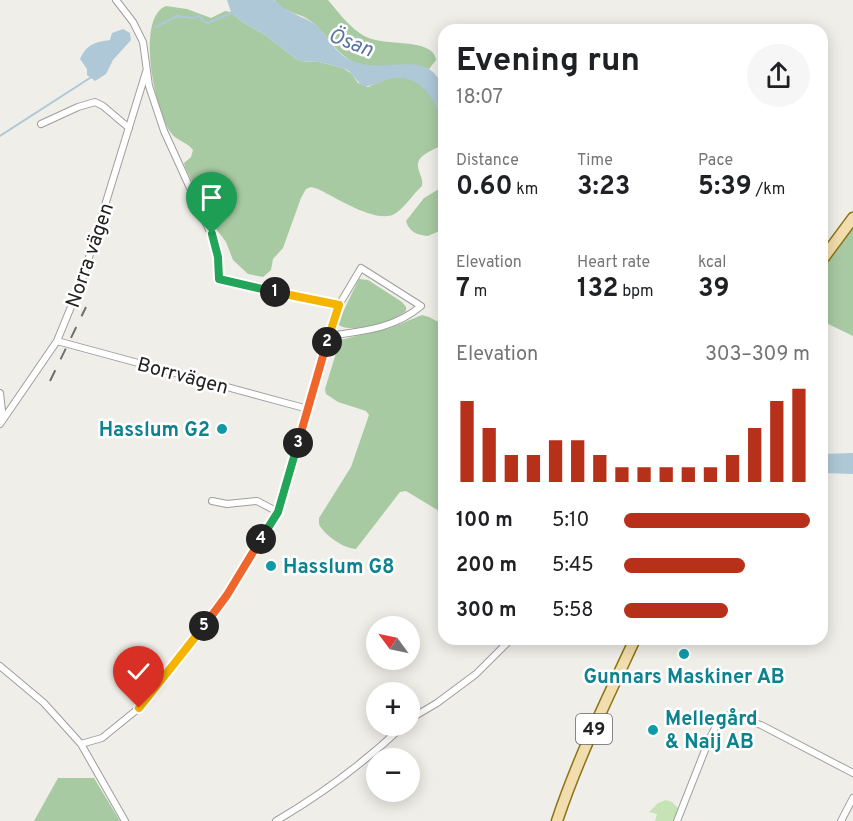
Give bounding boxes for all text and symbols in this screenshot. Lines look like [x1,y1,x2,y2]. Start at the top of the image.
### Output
water label: Ösan [324,23,377,64]
text: Evening run [456,41,640,83]
button: share [747,44,810,107]
text: 18:07 [456,85,503,111]
text: Distance [456,151,519,171]
text: Time [577,151,613,171]
text: Pace [698,151,733,171]
text: 0.60 [456,171,513,204]
text: 3:23 [577,171,630,204]
text: 5:39 [698,171,752,204]
pin [186,172,237,234]
text: km [513,180,538,200]
text: /km [752,180,785,200]
icon: arrive [195,181,228,214]
street label: Norra vägen [61,200,121,312]
text: Elevation [456,253,522,273]
text: Heart rate [577,253,650,273]
text: kcal [698,253,726,273]
text: 7 [456,273,470,306]
text: 132 [577,273,618,306]
text: 39 [698,273,730,306]
pin: 1 [260,277,290,307]
text: 1 [272,282,278,302]
text: m [470,282,487,302]
text: bpm [618,282,654,302]
pin: 2 [312,327,342,357]
text: 2 [322,332,332,352]
text: Elevation [456,342,538,368]
text: 303–309 m [705,342,810,368]
street label: Borrvägen [134,352,231,402]
place label: Hasslum G2 [99,418,210,444]
marker: Hasslum G2 [215,422,229,436]
pin: 3 [283,428,313,458]
text: 3 [293,433,303,453]
text: 100 m [456,508,513,534]
text: 5:10 [552,508,589,534]
pin: 4 [246,524,276,554]
text: 4 [256,529,266,549]
text: 200 m [456,553,517,579]
text: 5:45 [552,553,594,579]
place label: Hasslum G8 [283,555,395,581]
marker: Hasslum G8 [264,559,278,573]
text: 300 m [456,598,517,624]
text: 5:58 [552,598,594,624]
pin: 5 [189,611,219,641]
text: 5 [199,616,209,636]
north arrow [366,616,420,670]
map controls [366,616,420,802]
pin [113,646,164,708]
marker: Gunnars Maskiner AB [677,647,691,661]
icon: check [122,655,155,688]
place label: Gunnars Maskiner AB [583,665,785,691]
button: + [366,682,420,736]
place label: Mellegård & Naij AB [665,707,758,756]
road number: 49 [576,714,612,744]
marker: Mellegård & Naij AB [646,723,660,737]
button: − [366,748,420,802]

